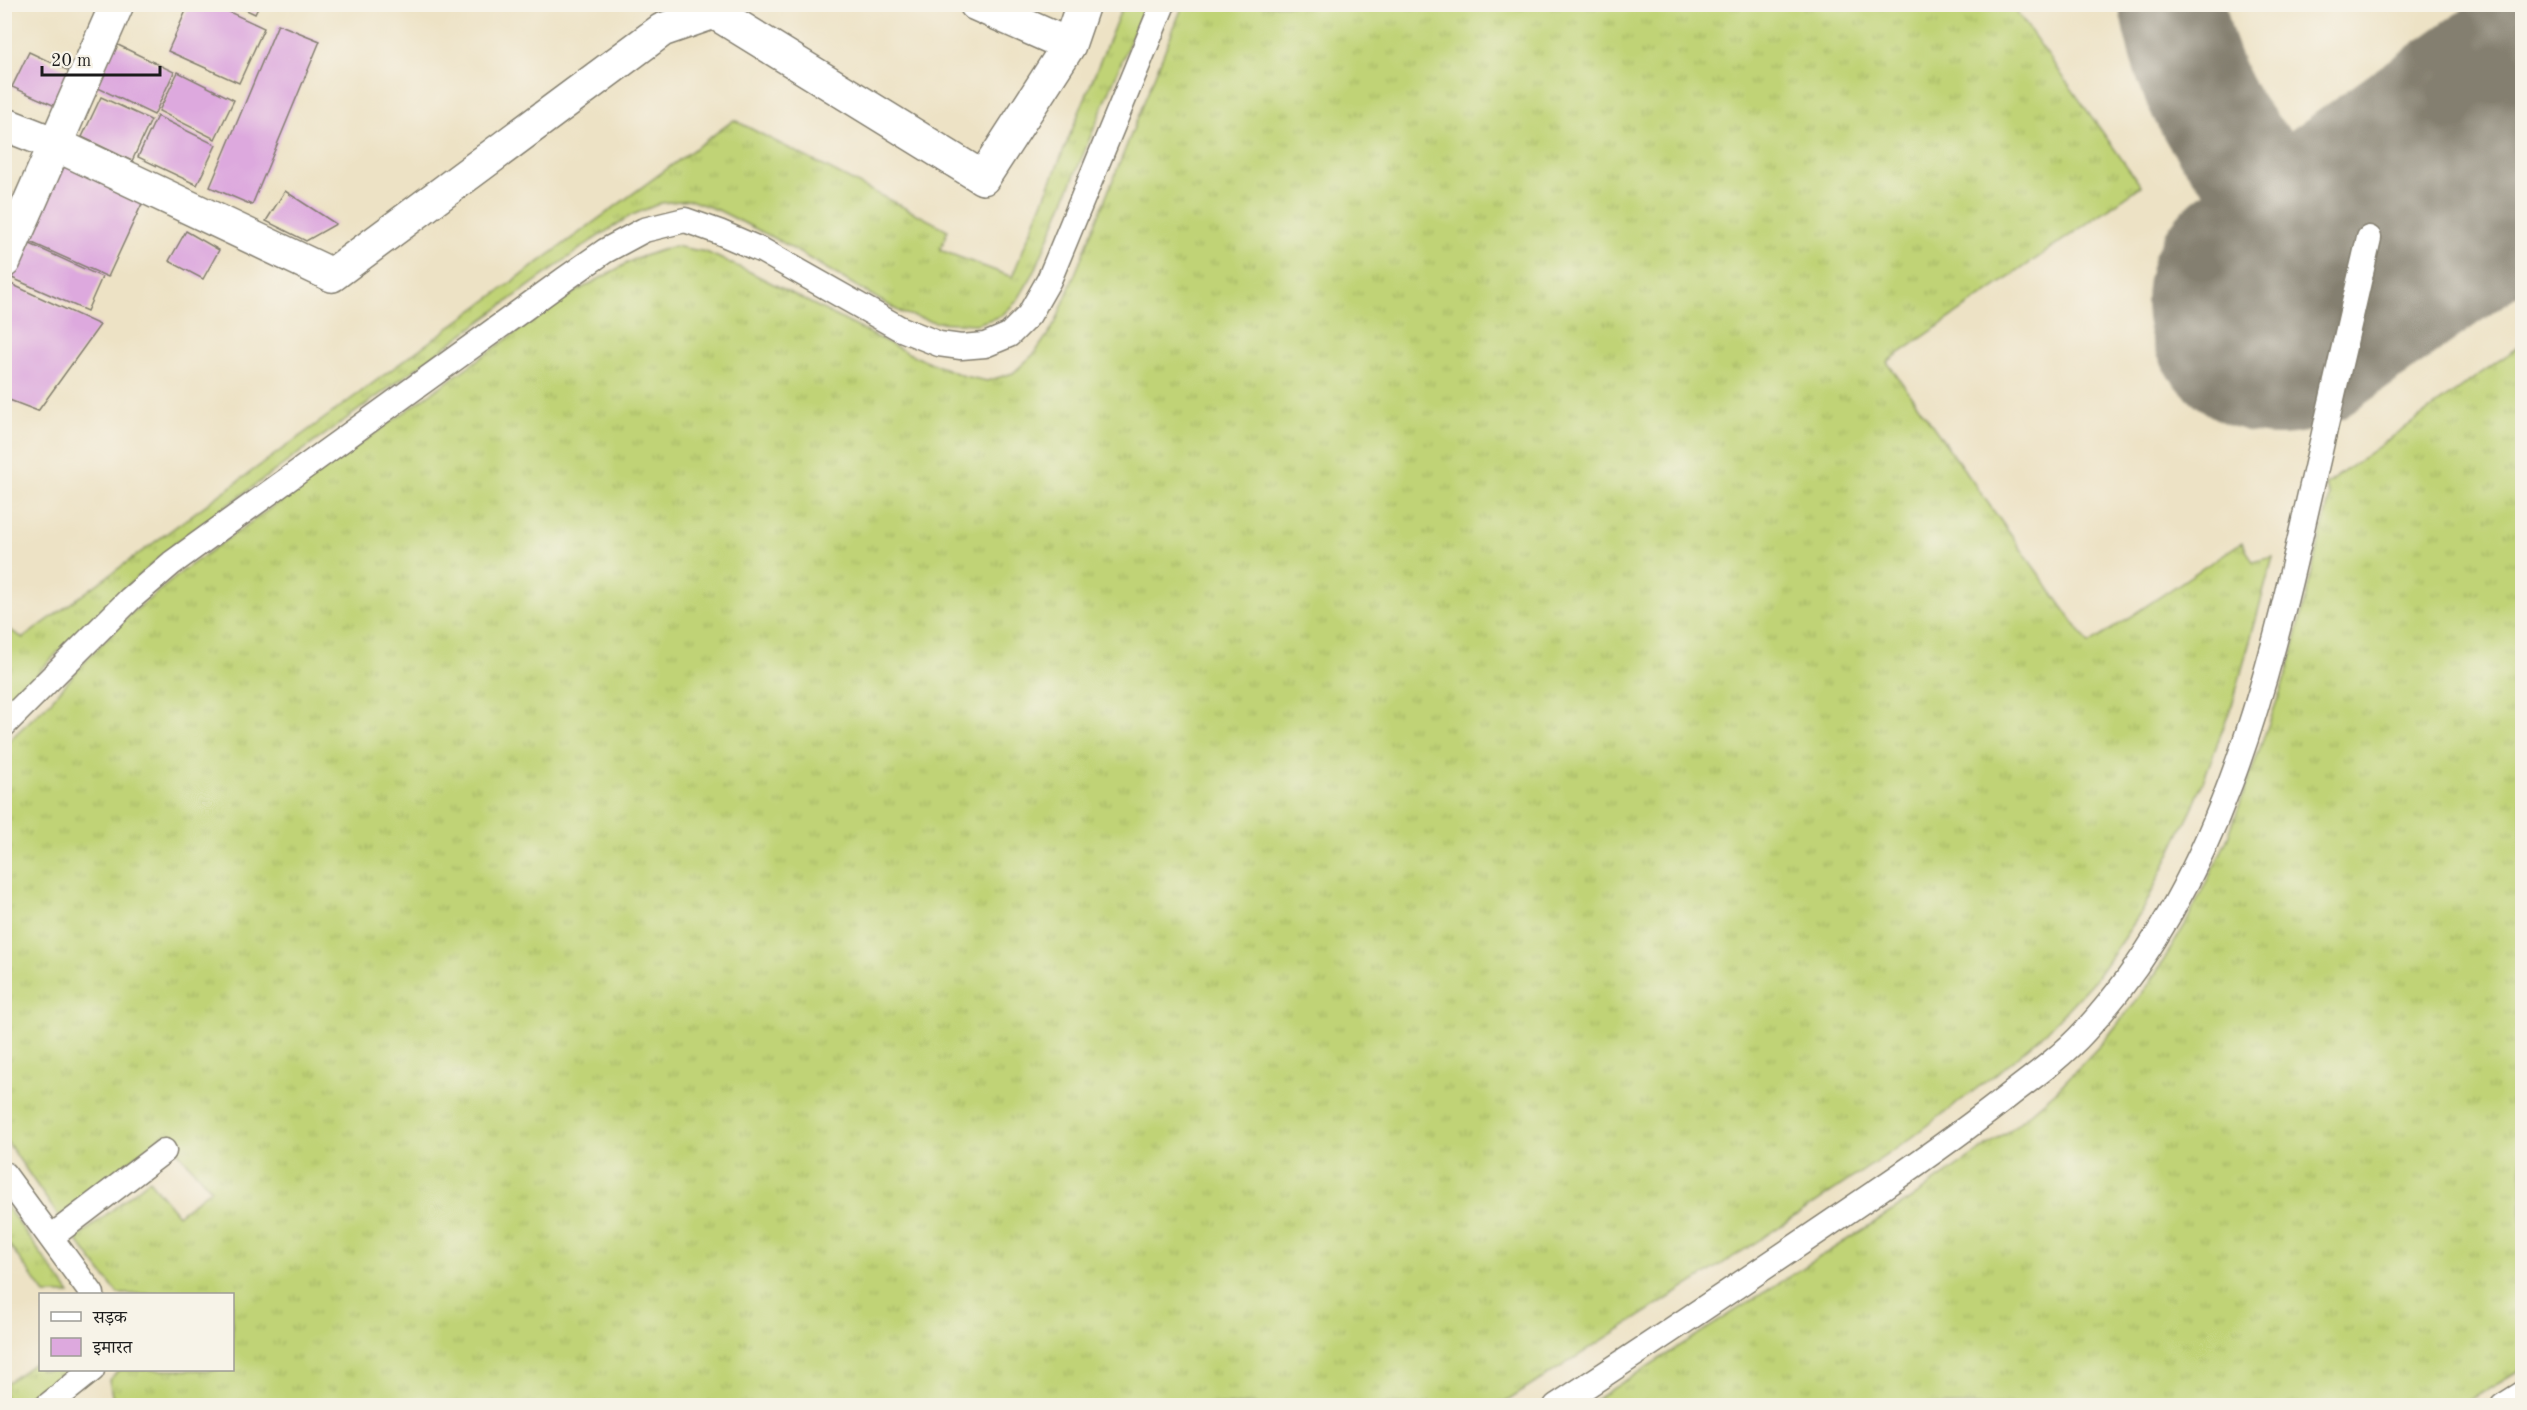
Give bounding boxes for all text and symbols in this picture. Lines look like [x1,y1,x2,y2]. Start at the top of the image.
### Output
scale bar [42,39,160,77]
text: 20 m [51,52,91,70]
legend [39,1293,234,1371]
text: सड़क [92,1309,128,1327]
text: इमारत [92,1339,133,1357]

